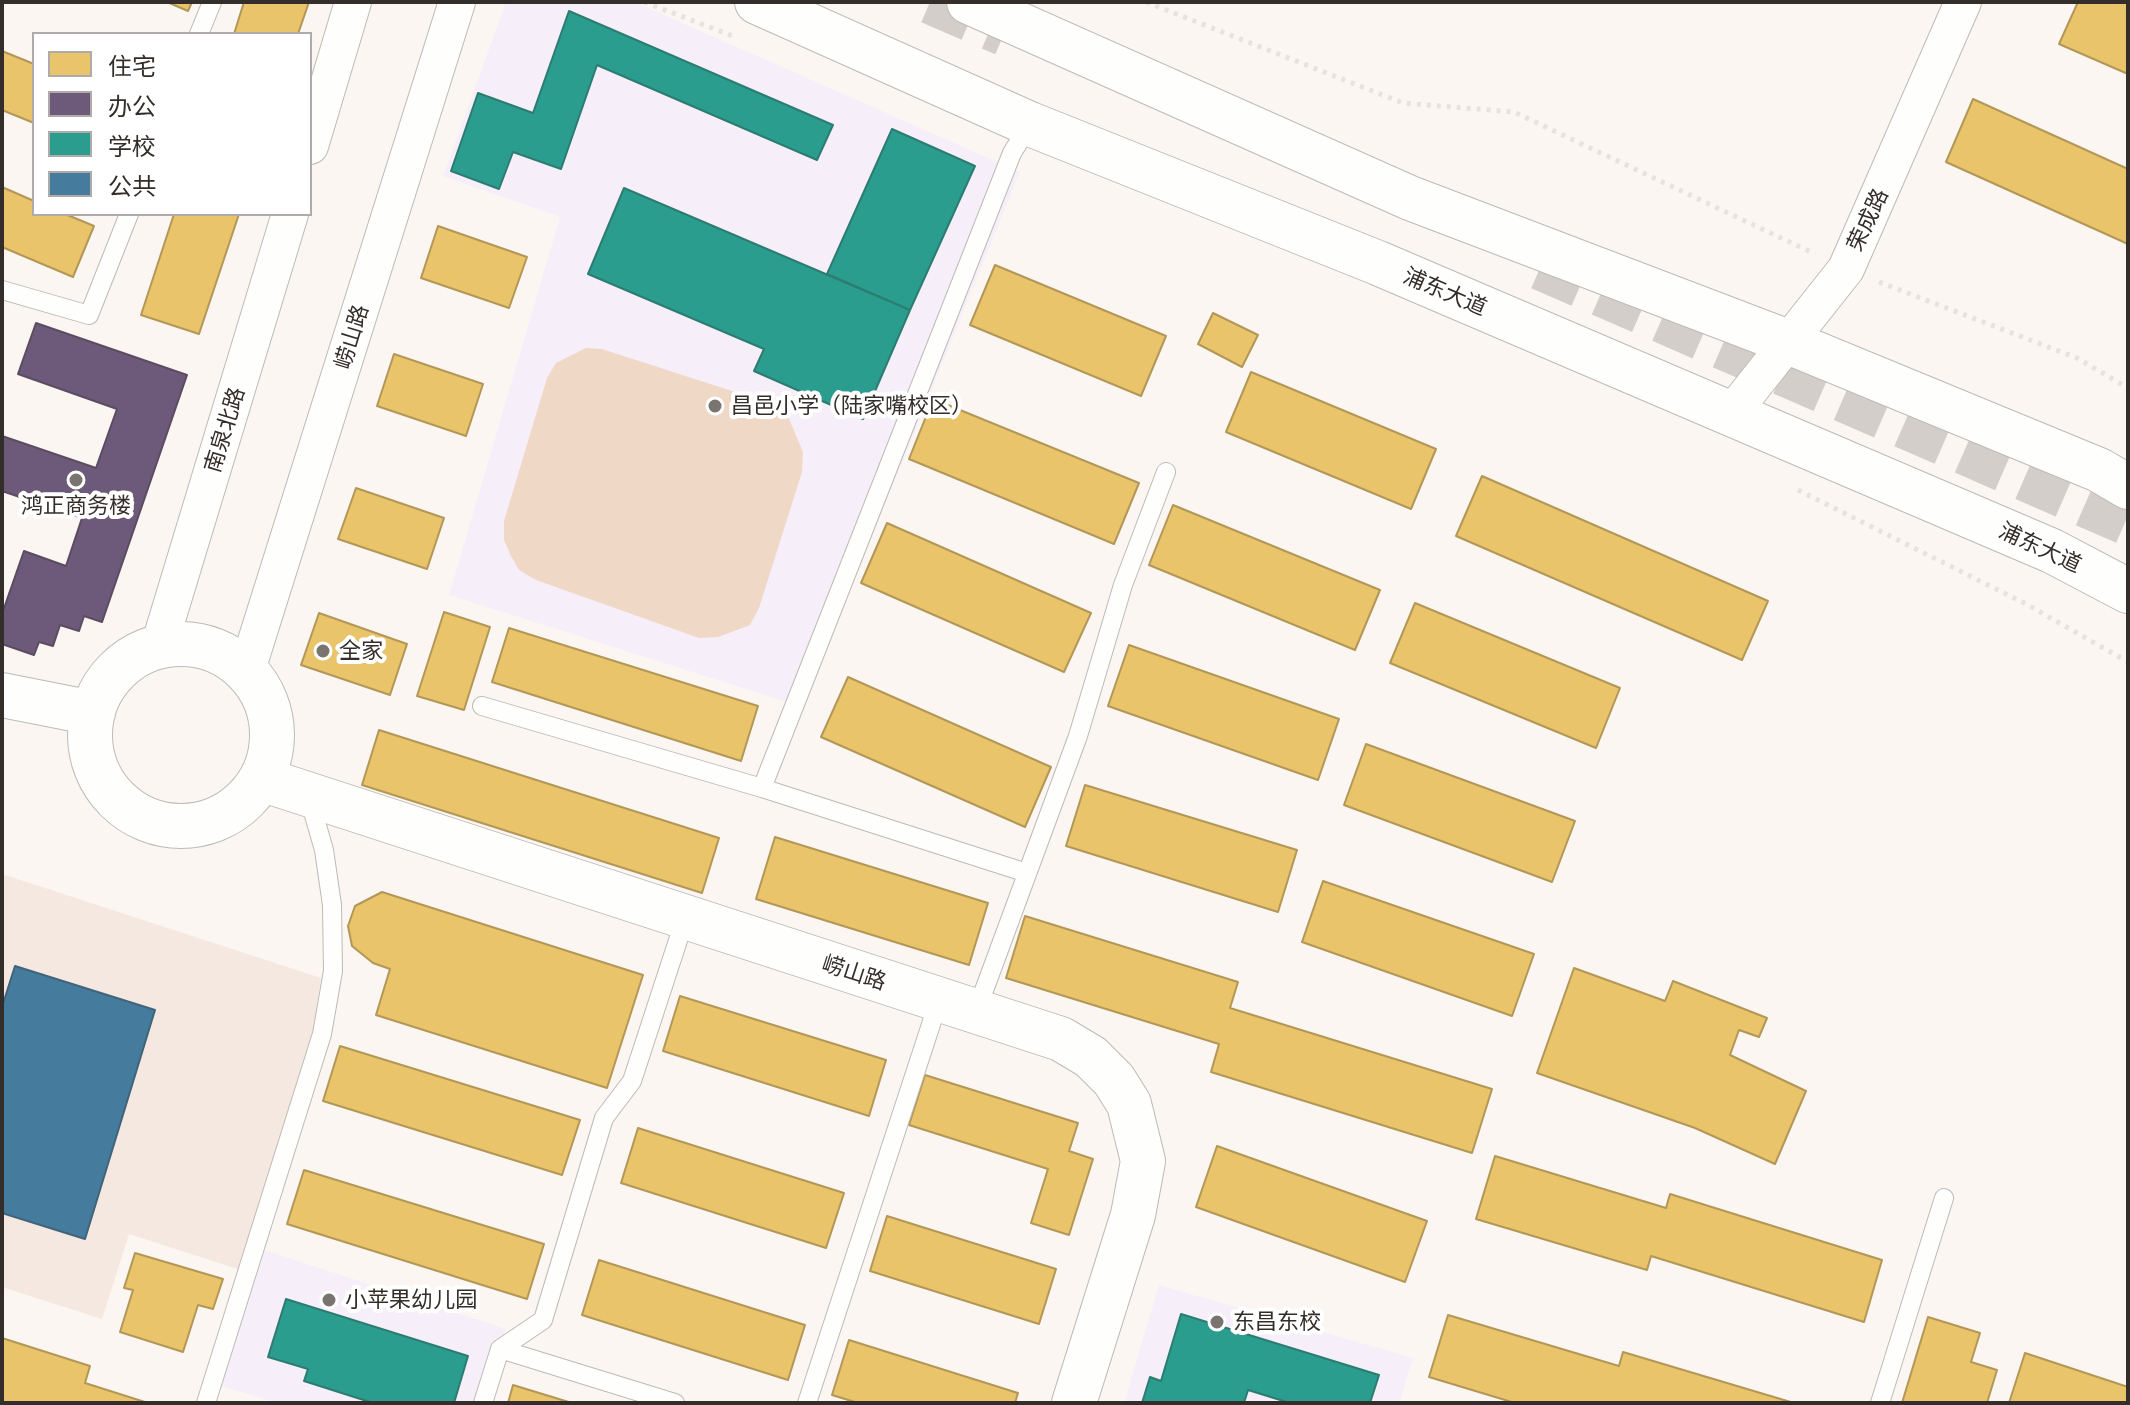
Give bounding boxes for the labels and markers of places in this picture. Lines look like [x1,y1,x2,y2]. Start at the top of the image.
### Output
place label: 昌邑小学（陆家嘴校区） [731,393,973,419]
marker: 昌邑小学（陆家嘴校区） [706,397,724,415]
marker: 鸿正商务楼 [67,471,85,489]
place label: 鸿正商务楼 [21,493,131,519]
place label: 全家 [339,638,383,664]
marker: 全家 [314,642,332,660]
place label: 小苹果幼儿园 [345,1287,477,1313]
marker: 小苹果幼儿园 [320,1291,338,1309]
place label: 东昌东校 [1233,1309,1321,1335]
marker: 东昌东校 [1208,1313,1226,1331]

